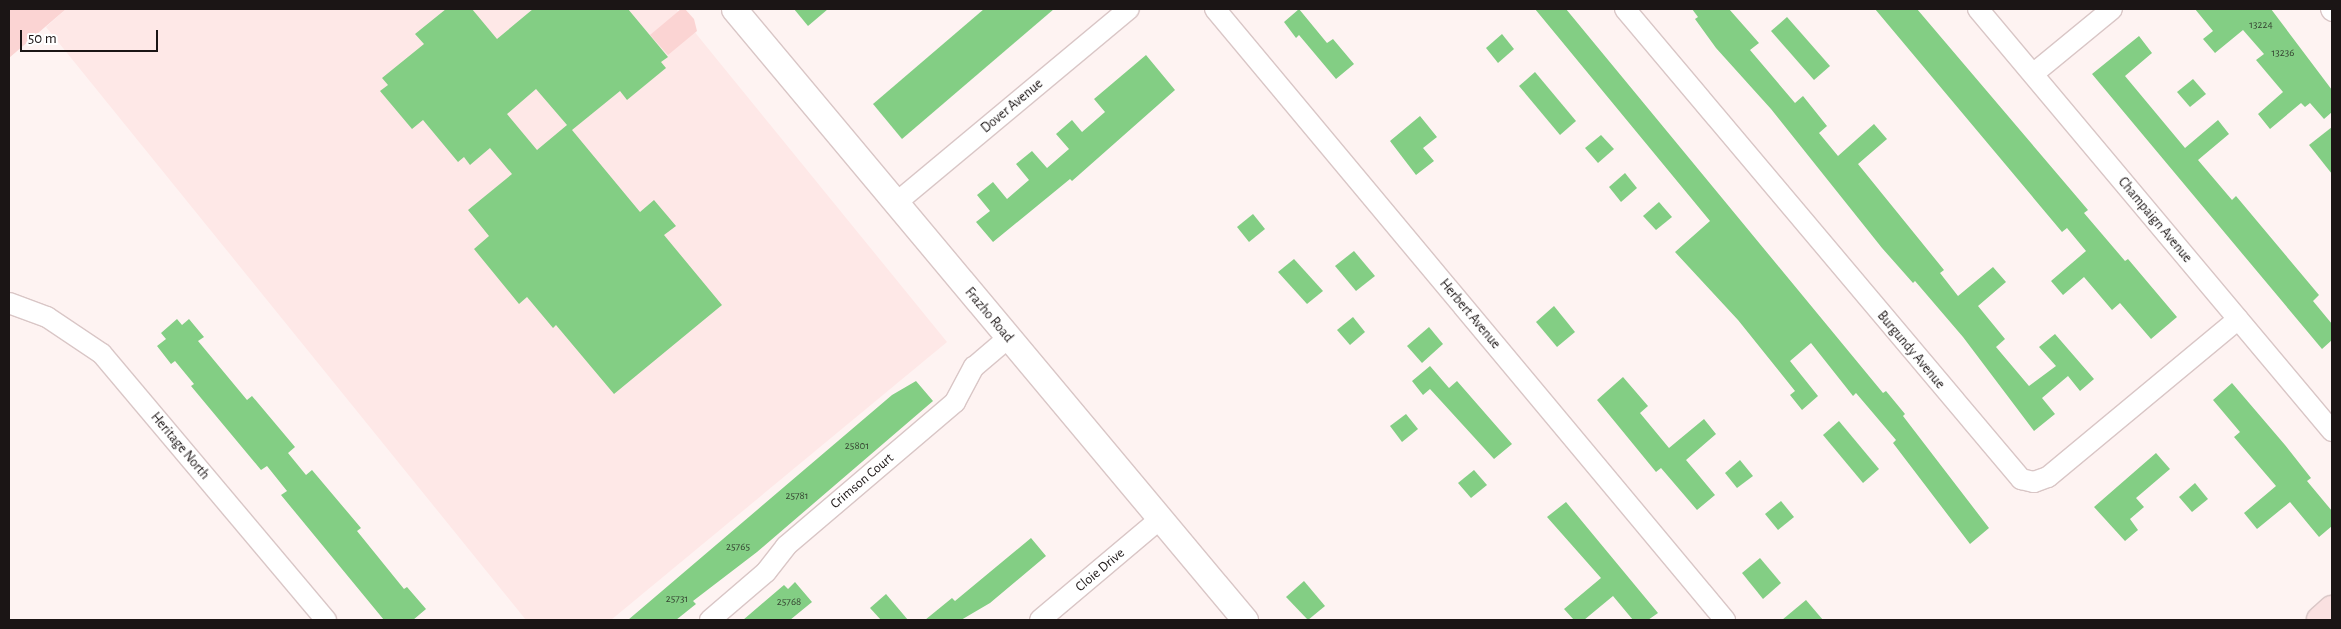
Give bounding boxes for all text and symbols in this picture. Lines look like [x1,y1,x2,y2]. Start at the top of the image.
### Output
house number: 13224 [2249,18,2273,32]
scale bar [22,20,160,52]
text: 50 m [28,31,57,46]
house number: 13236 [2271,46,2295,60]
street label: Dover Avenue [978,75,1046,137]
street label: Champaign Avenue [2114,174,2196,266]
street label: Herbert Avenue [1436,276,1504,352]
street label: Frazho Road [961,284,1017,346]
street label: Burgundy Avenue [1874,308,1948,392]
street label: Heritage North [147,409,213,483]
house number: 25801 [845,439,869,453]
street label: Crimson Court [827,450,897,512]
house number: 25781 [785,489,809,503]
house number: 25765 [726,540,750,554]
street label: Cloie Drive [1072,545,1128,595]
house number: 25731 [666,592,688,606]
house number: 25768 [777,595,801,609]

